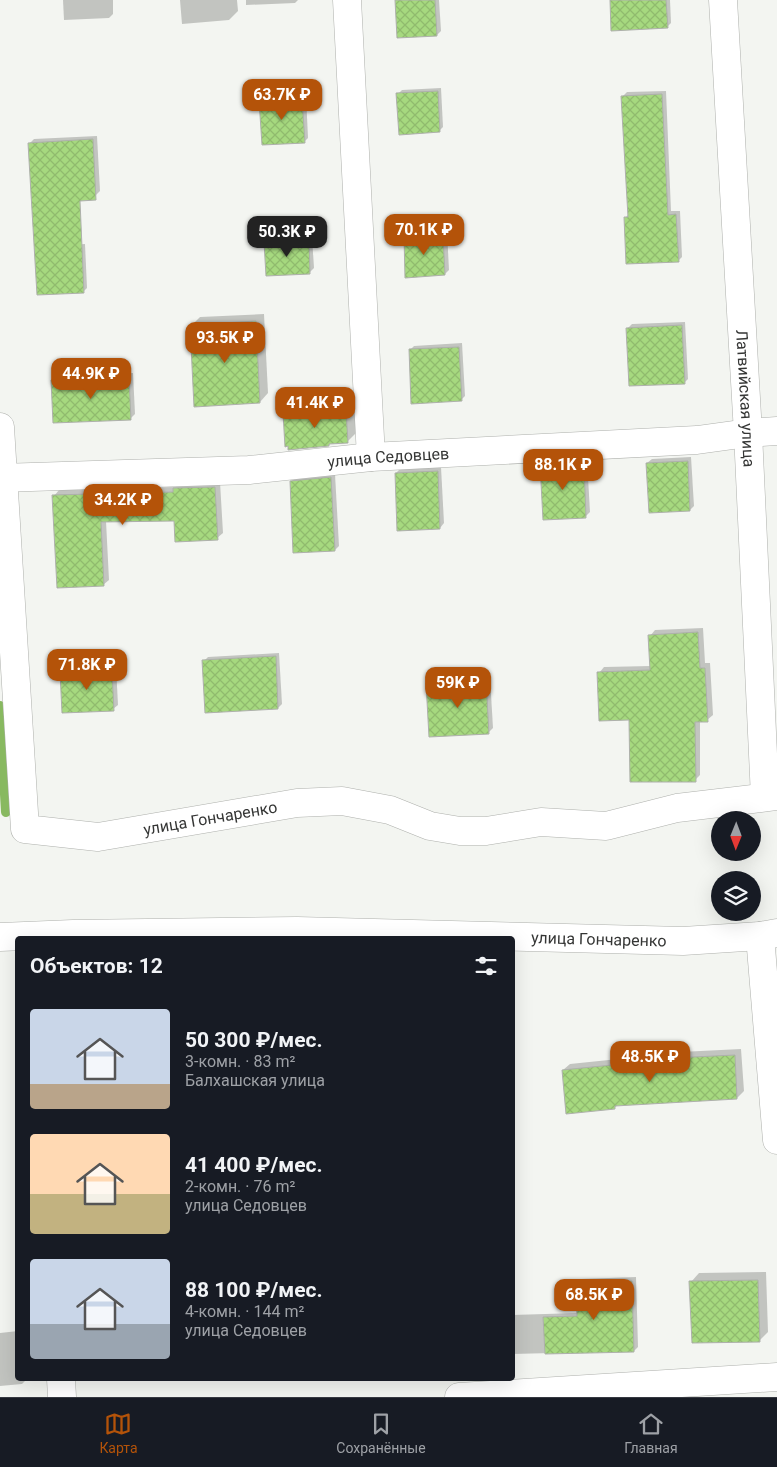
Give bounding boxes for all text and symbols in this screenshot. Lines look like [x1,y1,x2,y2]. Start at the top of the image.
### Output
pin: 63.7K ₽ [236,78,328,121]
text: 63.7K ₽ [253,85,311,104]
pin: 70.1K ₽ [378,214,470,256]
pin: 50.3K ₽ [241,216,333,258]
text: 70.1K ₽ [395,220,453,239]
text: 50.3K ₽ [258,222,316,241]
pin: 93.5K ₽ [179,322,271,364]
text: 93.5K ₽ [196,328,254,347]
street label: Латвийская улица [733,329,759,468]
pin: 44.9K ₽ [45,358,137,400]
text: 44.9K ₽ [62,364,120,383]
pin: 41.4K ₽ [269,386,361,429]
text: 41.4K ₽ [286,393,344,412]
street label: улица Седовцев [326,443,449,471]
pin: 88.1K ₽ [517,448,609,491]
text: 88.1K ₽ [534,455,592,474]
pin: 34.2K ₽ [77,484,169,526]
text: 34.2K ₽ [94,490,152,509]
pin: 71.8K ₽ [41,648,133,691]
text: 71.8K ₽ [58,655,116,674]
pin: 59K ₽ [423,666,493,709]
text: 59K ₽ [436,673,480,692]
street label: улица Гончаренко [142,797,278,839]
north arrow [711,811,761,861]
map controls [711,811,761,921]
button: layers [711,871,761,921]
street label: улица Гончаренко [531,928,667,950]
icon: filters [472,952,500,980]
text: Объектов: 12 [30,954,163,978]
text: 50 300 ₽/мес. [185,1028,323,1052]
icon: home [70,1029,130,1089]
pin: 48.5K ₽ [604,1040,696,1083]
text: 48.5K ₽ [621,1047,679,1066]
text: 3-комн. · 83 m² [185,1052,295,1071]
text: Балхашская улица [185,1071,325,1090]
text: 41 400 ₽/мес. [185,1153,323,1177]
icon: home [70,1154,130,1214]
text: 2-комн. · 76 m² [185,1177,295,1196]
text: улица Седовцев [185,1196,307,1215]
text: 88 100 ₽/мес. [185,1278,323,1302]
pin: 68.5K ₽ [548,1278,640,1321]
icon: home [70,1279,130,1339]
text: 68.5K ₽ [565,1285,623,1304]
text: 4-комн. · 144 m² [185,1302,304,1321]
text: улица Седовцев [185,1321,307,1340]
tab: Карта [99,1410,138,1456]
tab: Сохранённые [336,1410,426,1456]
tab: Главная [624,1410,678,1456]

